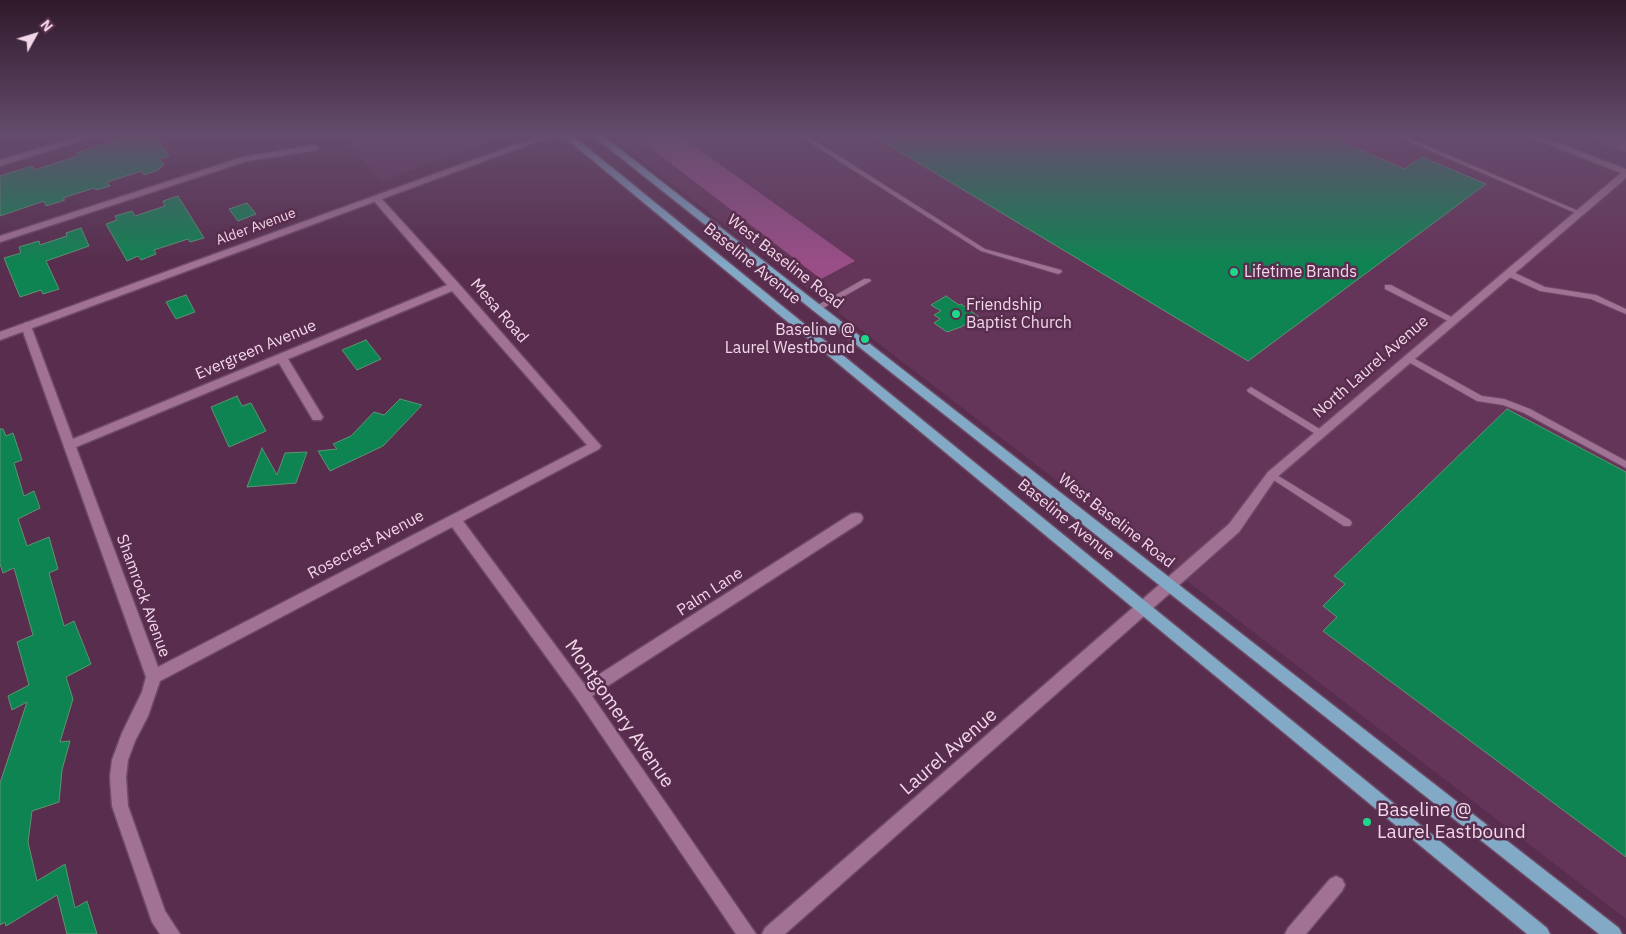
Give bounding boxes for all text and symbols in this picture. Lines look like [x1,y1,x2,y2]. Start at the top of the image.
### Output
north arrow [10,10,60,60]
text: N [36,16,57,35]
street label: Alder Avenue [214,205,298,249]
street label: West Baseline Road [723,211,847,313]
street label: Baseline Avenue [700,219,804,309]
place label: Lifetime Brands [1244,262,1357,282]
marker: Lifetime Brands [1228,266,1240,278]
street label: Mesa Road [466,275,532,347]
place label: Friendship Baptist Church [966,295,1072,333]
marker: Friendship Baptist Church [950,308,962,320]
street label: North Laurel Avenue [1309,312,1433,422]
street label: Evergreen Avenue [193,316,319,384]
place label: Baseline @ Laurel Westbound [725,320,855,358]
marker: Baseline @ Laurel Westbound [859,333,871,345]
street label: West Baseline Road [1054,470,1178,572]
street label: Baseline Avenue [1014,475,1118,565]
street label: Rosecrest Avenue [305,506,427,584]
street label: Shamrock Avenue [112,532,174,660]
street label: Palm Lane [673,564,747,620]
street label: Montgomery Avenue [559,636,679,792]
street label: Laurel Avenue [896,704,1002,800]
place label: Baseline @ Laurel Eastbound [1377,800,1526,844]
marker: Baseline @ Laurel Eastbound [1361,816,1373,828]

